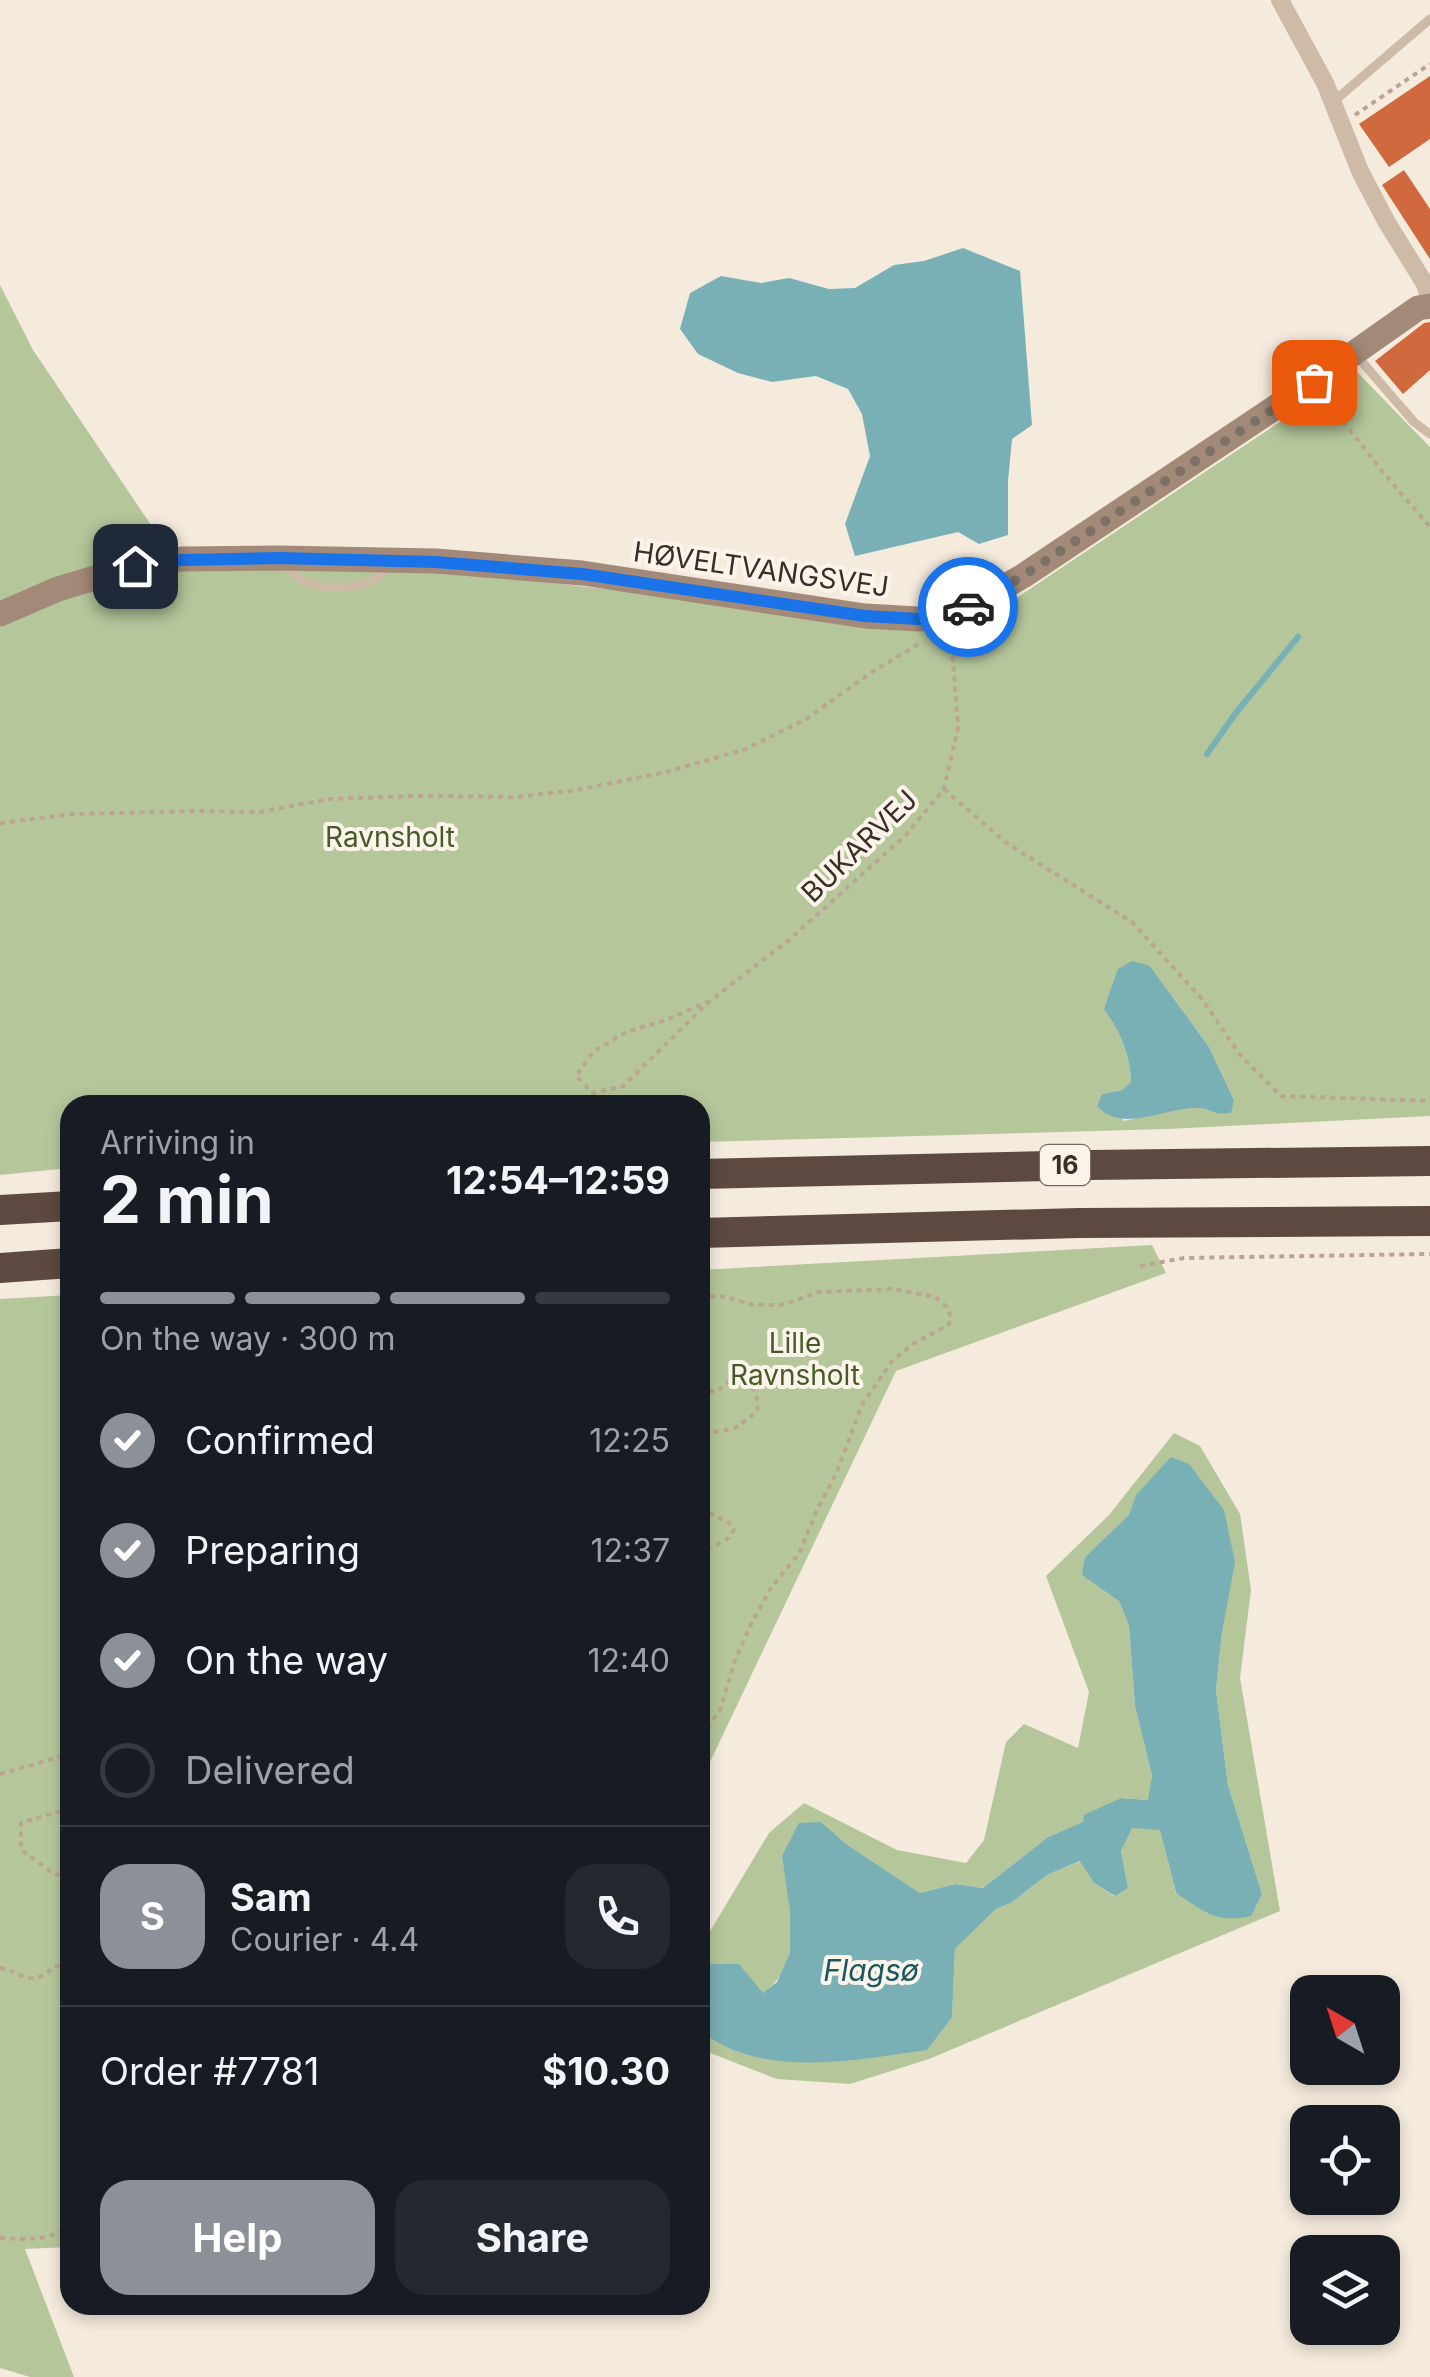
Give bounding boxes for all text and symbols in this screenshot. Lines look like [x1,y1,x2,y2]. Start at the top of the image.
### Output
pin [1272,340,1357,425]
icon: bag [1287,355,1342,410]
pin [93,524,178,609]
street label: HØVELTVANGSVEJ [631,534,891,604]
icon: home [108,539,163,594]
courier [918,557,1018,657]
icon: car [941,580,996,635]
street label: BUKARVEJ [794,783,924,909]
park label: Ravnsholt [325,820,455,854]
text: Arriving in [100,1123,255,1162]
road number: 16 [1040,1145,1090,1185]
text: 12:54–12:59 [446,1157,670,1203]
text: 2 min [100,1160,274,1239]
text: On the way · 300 m [100,1319,395,1358]
park label: Lille Ravnsholt [730,1326,860,1392]
icon: check [100,1413,155,1468]
text: Confirmed [185,1417,375,1463]
text: 12:25 [589,1421,670,1460]
icon: check [100,1523,155,1578]
text: Preparing [185,1527,360,1573]
text: 12:37 [590,1531,670,1570]
icon: check [100,1633,155,1688]
text: On the way [185,1637,388,1683]
text: 12:40 [587,1641,670,1680]
text: Delivered [185,1747,355,1793]
button: phone [565,1864,670,1969]
text: Sam [230,1874,312,1920]
text: S [140,1893,165,1939]
text: Courier · 4.4 [230,1920,419,1959]
water label: Flagsø [823,1952,919,1988]
north arrow [1290,1975,1400,2085]
map controls [1290,1975,1400,2345]
text: Order #7781 [100,2048,319,2094]
text: $10.30 [542,2048,670,2094]
button: locate [1290,2105,1400,2215]
button: Help [100,2180,375,2295]
button: Share [395,2180,670,2295]
button: layers [1290,2235,1400,2345]

